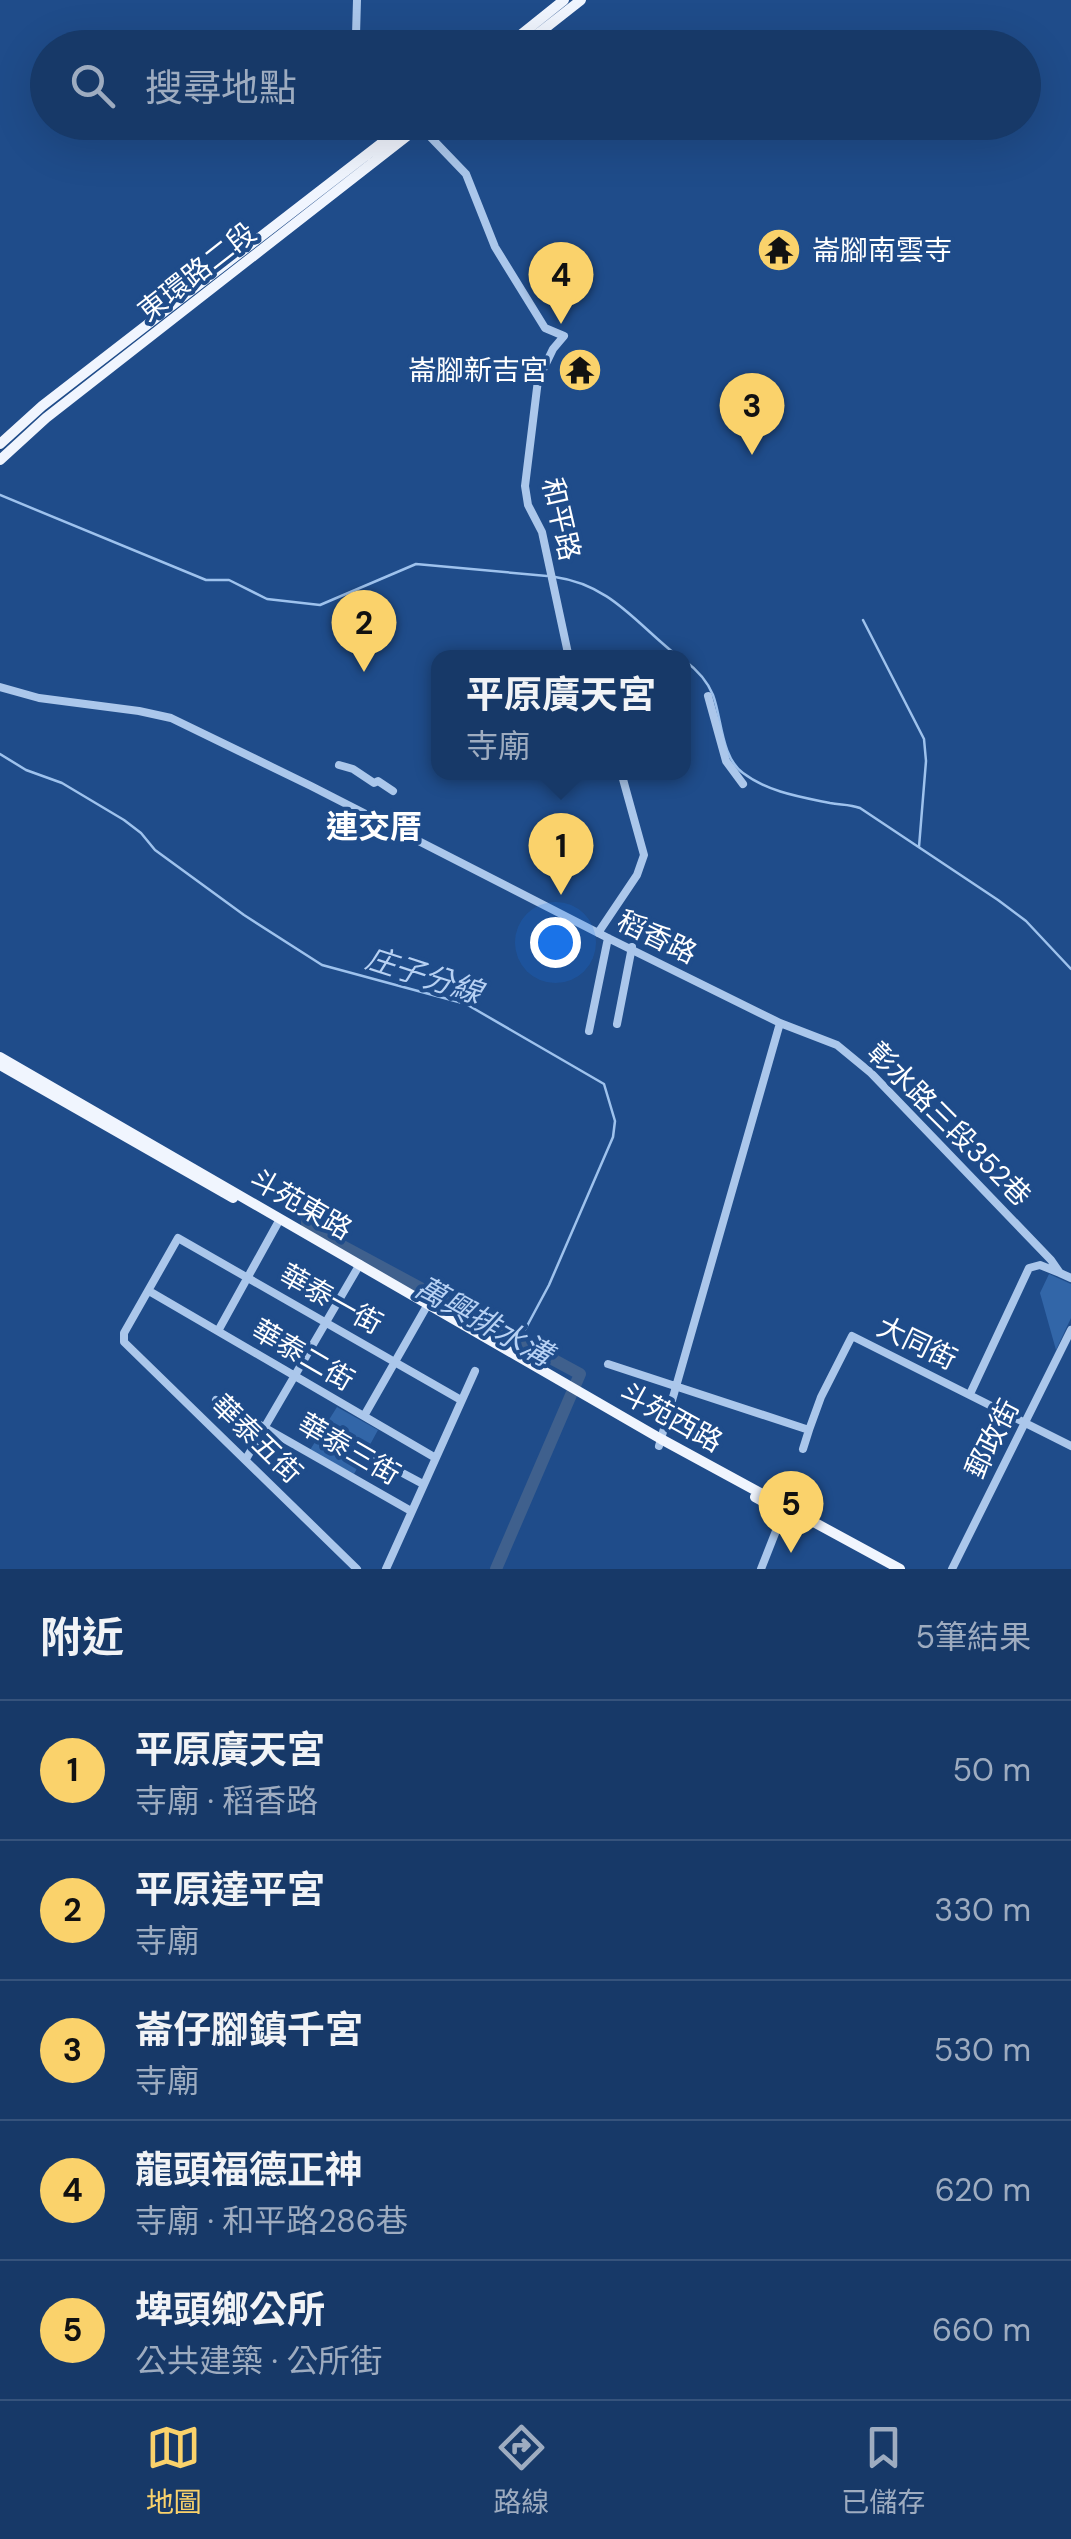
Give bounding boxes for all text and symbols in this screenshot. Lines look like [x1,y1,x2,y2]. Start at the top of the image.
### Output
search box [30,30,1041,140]
icon: search [65,58,120,113]
text: 搜尋地點 [145,63,297,113]
street label: 東環路二段 [130,214,264,330]
temple icon: 崙腳南雲寺 [756,227,802,273]
place label: 崙腳南雲寺 [812,232,952,269]
pin: 4 [528,242,594,324]
temple icon: 崙腳新吉宮 [557,347,603,393]
place label: 崙腳新吉宮 [408,352,548,389]
pin: 3 [720,372,784,455]
street label: 和平路 [534,474,588,564]
pin: 2 [332,590,396,672]
popup [431,650,691,780]
text: 平原廣天宮 [466,670,656,720]
text: 寺廟 [466,725,530,767]
district label: 連交厝 [326,806,422,848]
pin: 1 [528,812,594,895]
street label: 稻香路 [611,902,703,972]
your location [530,917,581,968]
water label: 庄子分線 [361,938,490,1013]
street label: 彰水路三段352巷 [859,1034,1039,1214]
street label: 斗苑東路 [243,1160,359,1248]
street label: 華泰一街 [273,1256,389,1342]
water label: 萬興排水溝 [409,1268,563,1376]
street label: 大同街 [871,1308,963,1378]
street label: 華泰二街 [245,1311,361,1399]
street label: 斗苑西路 [613,1374,729,1460]
street label: 華泰五街 [204,1387,310,1491]
street label: 郵政街 [956,1393,1028,1485]
street label: 華泰三街 [291,1405,407,1493]
pin: 5 [758,1470,824,1553]
text: 附近 [40,1610,124,1665]
text: 5筆結果 [915,1616,1031,1658]
text: 平原廣天宮 [135,1725,325,1775]
text: 1 [67,1749,78,1791]
text: 50 m [953,1749,1031,1791]
text: 寺廟 · 稻香路 [135,1780,318,1822]
text: 平原達平宮 [135,1865,325,1915]
text: 2 [63,1889,82,1931]
text: 330 m [934,1889,1031,1931]
text: 寺廟 [135,1920,199,1962]
text: 崙仔腳鎮千宮 [135,2005,363,2055]
text: 3 [63,2029,82,2071]
text: 530 m [934,2029,1031,2071]
text: 寺廟 [135,2060,199,2102]
text: 龍頭福德正神 [135,2145,363,2195]
text: 4 [62,2169,83,2211]
text: 620 m [935,2169,1031,2211]
text: 寺廟 · 和平路286巷 [135,2200,408,2242]
text: 埤頭鄉公所 [135,2285,325,2335]
text: 5 [63,2309,82,2351]
text: 660 m [932,2309,1031,2351]
text: 公共建築 · 公所街 [135,2340,382,2382]
tab: 地圖 [146,2420,202,2521]
tab: 路線 [493,2420,549,2521]
tab: 已儲存 [841,2420,925,2521]

